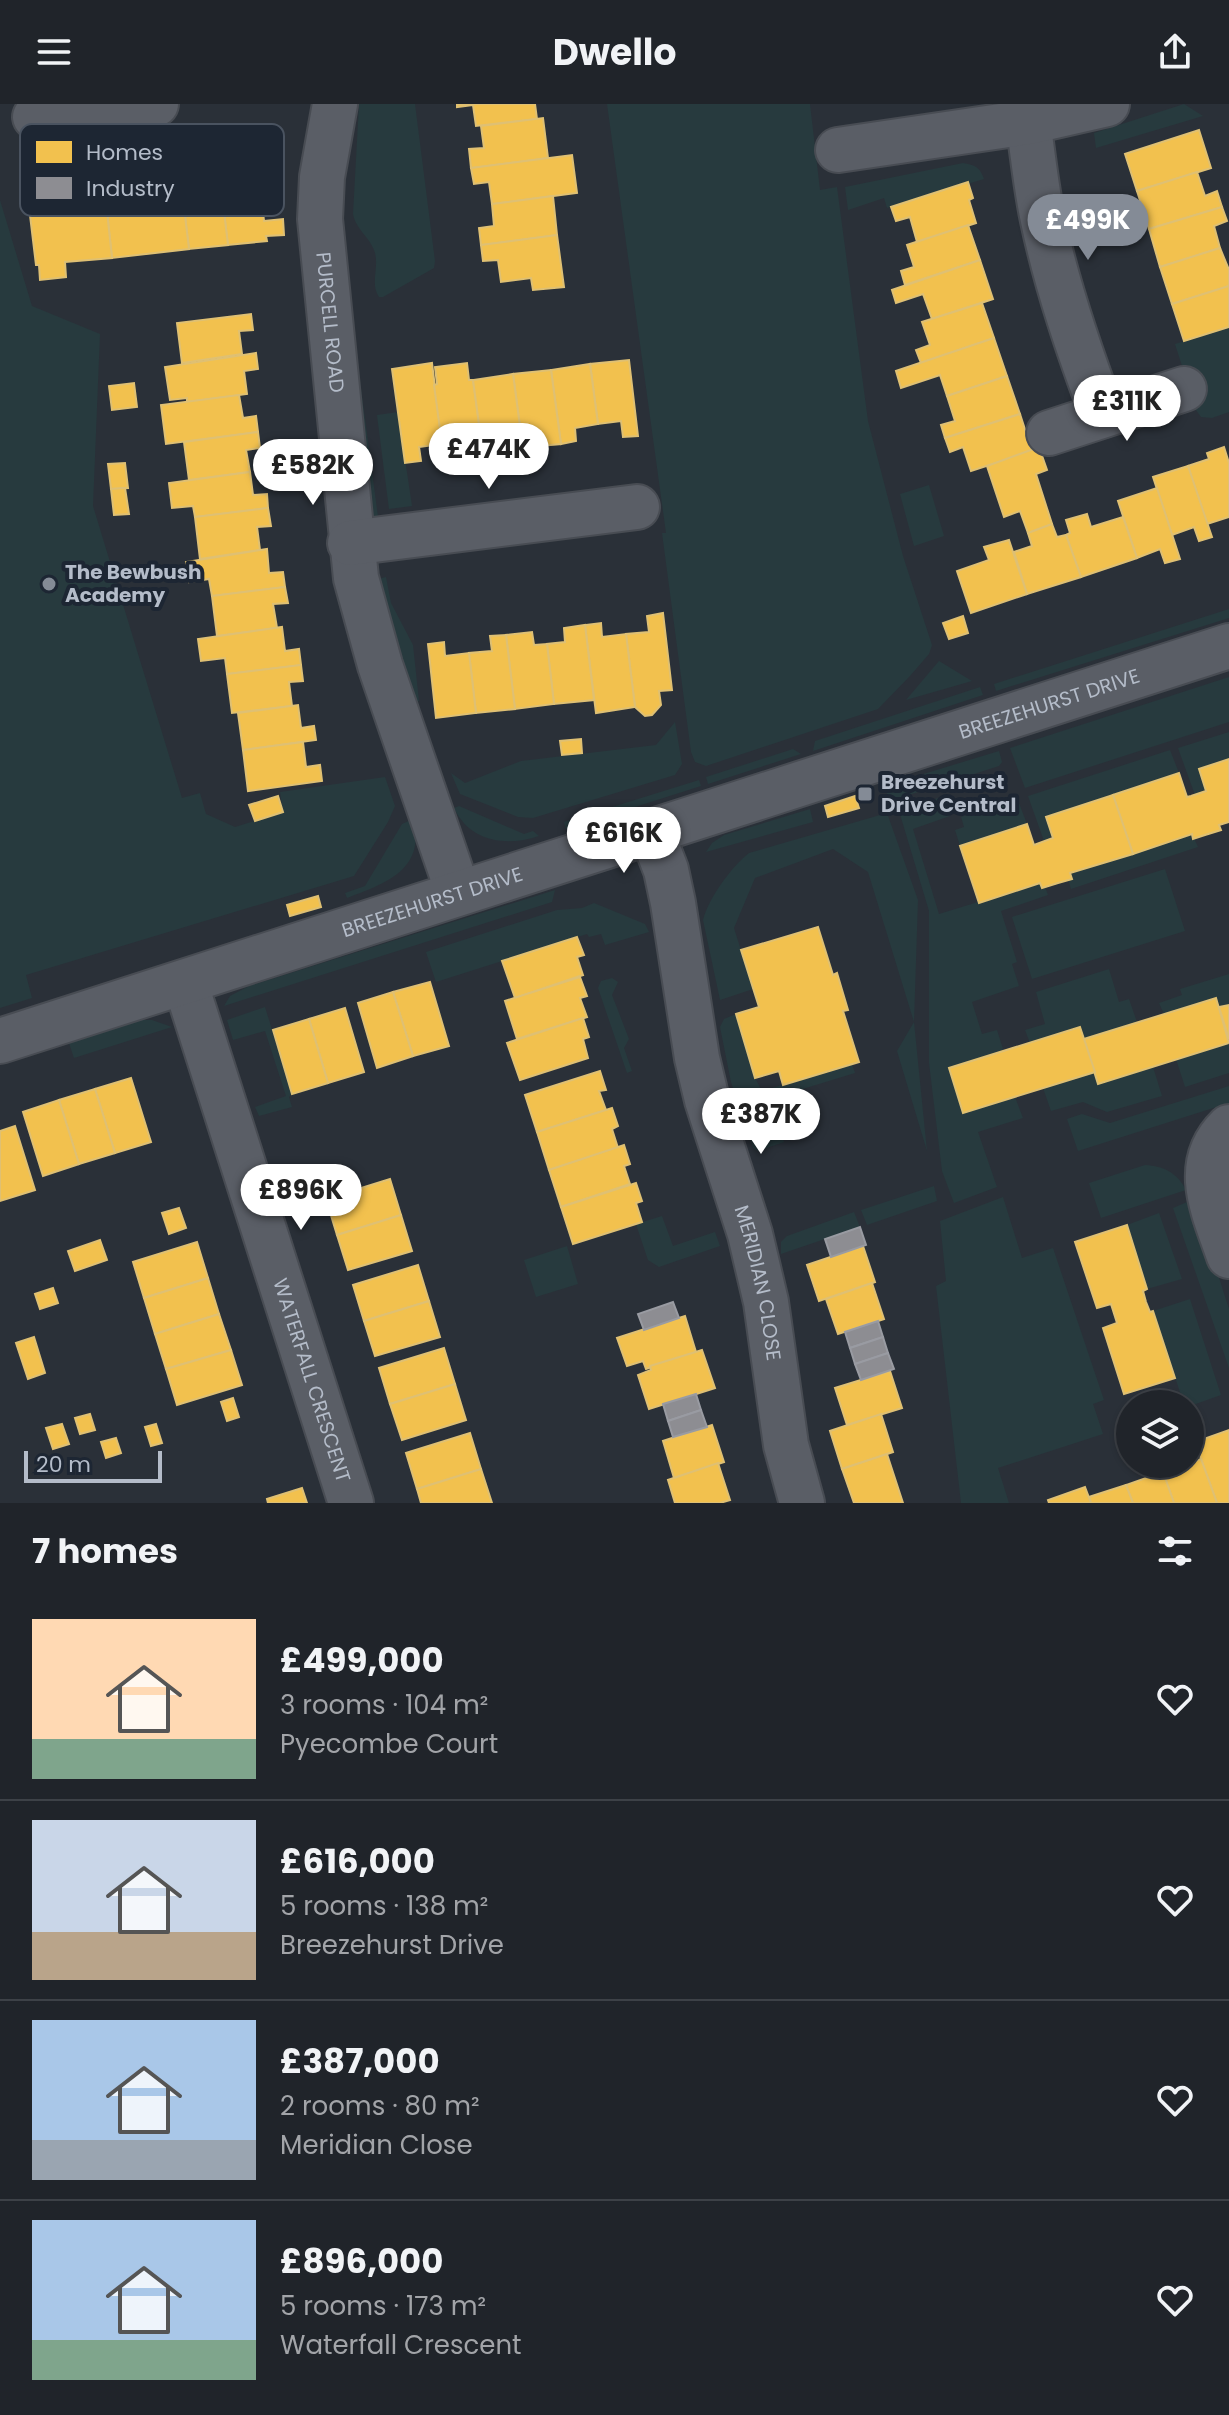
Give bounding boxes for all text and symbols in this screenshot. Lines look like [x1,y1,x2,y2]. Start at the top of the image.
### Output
text: Dwello [553,27,676,78]
icon: menu [32,30,76,74]
icon: share [1153,30,1197,74]
legend [20,124,284,216]
text: Homes [86,137,163,168]
text: Industry [86,173,175,204]
pin: £499K [1032,194,1144,262]
text: £499K [1046,202,1130,238]
street label: PURCELL ROAD [309,251,351,394]
pin: £311K [1071,375,1183,443]
text: £311K [1092,383,1162,419]
pin: £474K [433,423,545,491]
text: £474K [447,431,531,467]
pin: £582K [257,439,369,507]
text: £582K [271,447,355,483]
place label: The Bewbush Academy [65,558,201,609]
marker: The Bewbush Academy [40,575,58,593]
street label: BREEZEHURST DRIVE [955,662,1143,746]
place label: Breezehurst Drive Central [881,768,1016,819]
marker: Breezehurst Drive Central [856,785,874,803]
pin: £616K [568,807,680,875]
text: £616K [585,815,663,851]
street label: BREEZEHURST DRIVE [338,860,526,944]
pin: £387K [705,1088,817,1156]
text: £387K [720,1096,802,1132]
pin: £896K [245,1164,357,1232]
text: £896K [259,1172,343,1208]
street label: MERIDIAN CLOSE [728,1202,788,1362]
street label: WATERFALL CRESCENT [266,1275,358,1486]
map controls [1116,1390,1204,1478]
button: layers [1116,1390,1204,1478]
scale bar [24,1447,162,1483]
text: 20 m [36,1449,91,1480]
text: 7 homes [32,1527,178,1575]
icon: filters [1153,1529,1197,1573]
text: £499,000 [280,1636,444,1684]
icon: home [96,1651,192,1747]
icon: heart [1153,1677,1197,1721]
text: 3 rooms · 104 m² [280,1687,488,1723]
text: Pyecombe Court [280,1726,498,1762]
text: £616,000 [280,1837,435,1885]
icon: home [96,1852,192,1948]
icon: heart [1153,1878,1197,1922]
text: 5 rooms · 138 m² [280,1888,488,1924]
text: Breezehurst Drive [280,1927,504,1963]
text: £387,000 [280,2037,440,2085]
icon: home [96,2052,192,2148]
icon: heart [1153,2078,1197,2122]
text: 2 rooms · 80 m² [280,2088,480,2124]
text: Meridian Close [280,2127,473,2163]
text: £896,000 [280,2237,443,2285]
icon: home [96,2252,192,2348]
icon: heart [1153,2278,1197,2322]
text: 5 rooms · 173 m² [280,2288,486,2324]
text: Waterfall Crescent [280,2327,522,2363]

